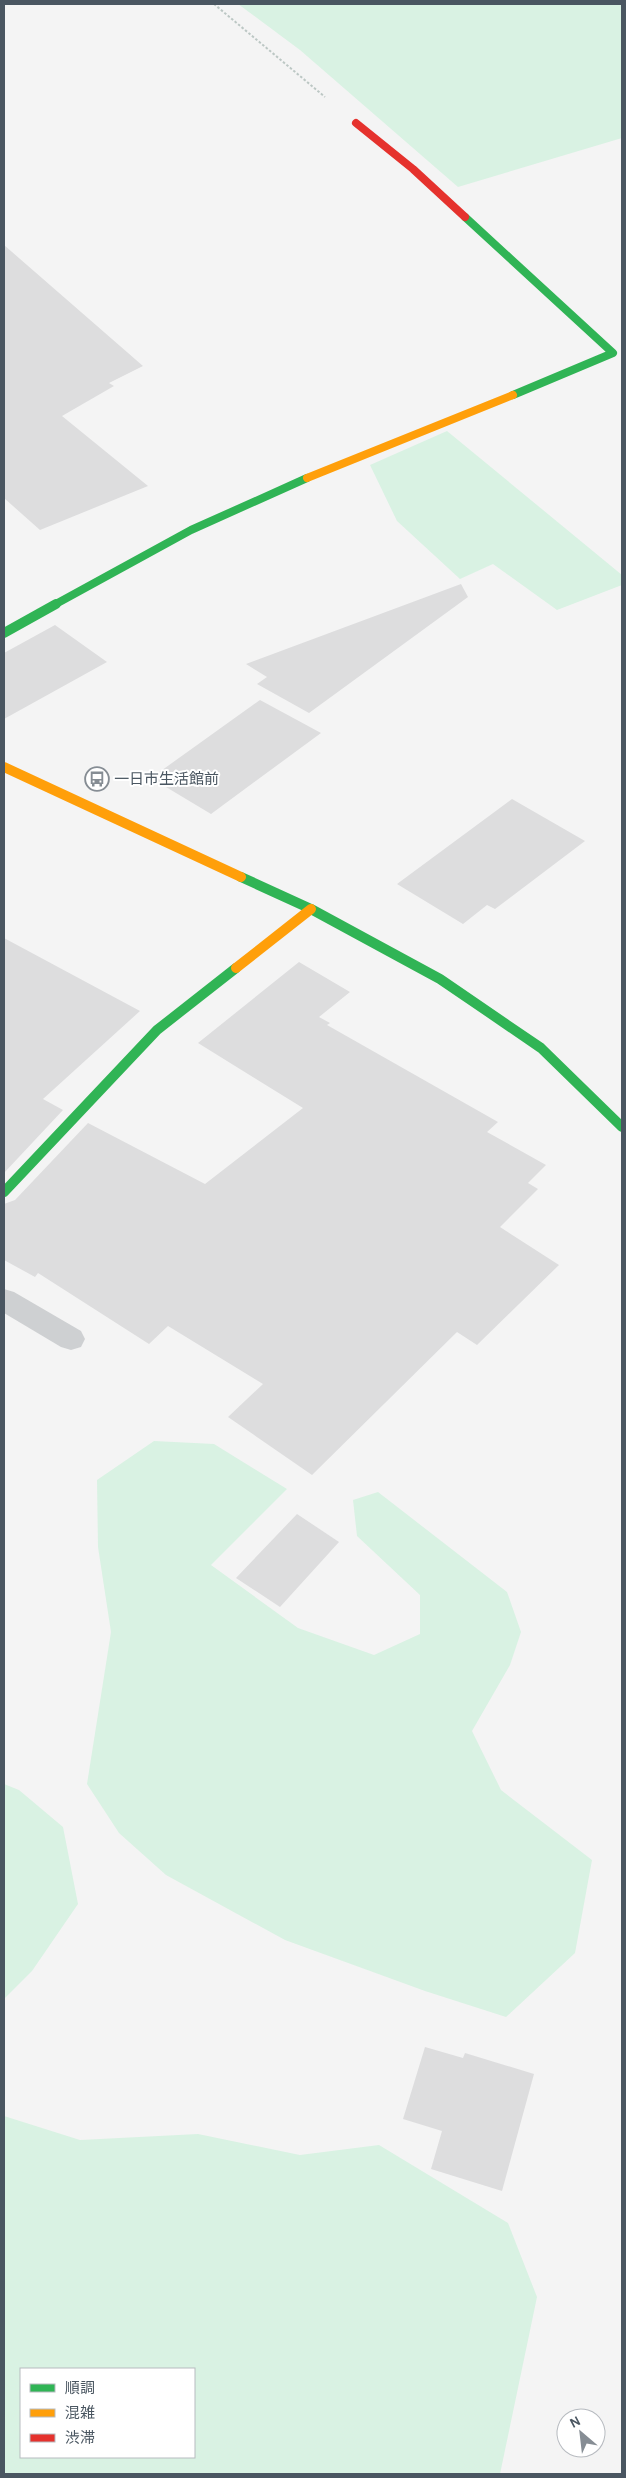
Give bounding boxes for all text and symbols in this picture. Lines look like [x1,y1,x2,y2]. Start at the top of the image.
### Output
bus stop icon: 一日市生活館前 [84,766,110,792]
place label: 一日市生活館前 [114,770,219,788]
legend [20,2368,195,2458]
text: 順調 [65,2379,95,2397]
text: 混雑 [65,2404,95,2422]
north arrow [556,2408,606,2458]
text: N [567,2412,584,2432]
text: 渋滞 [65,2429,95,2447]

